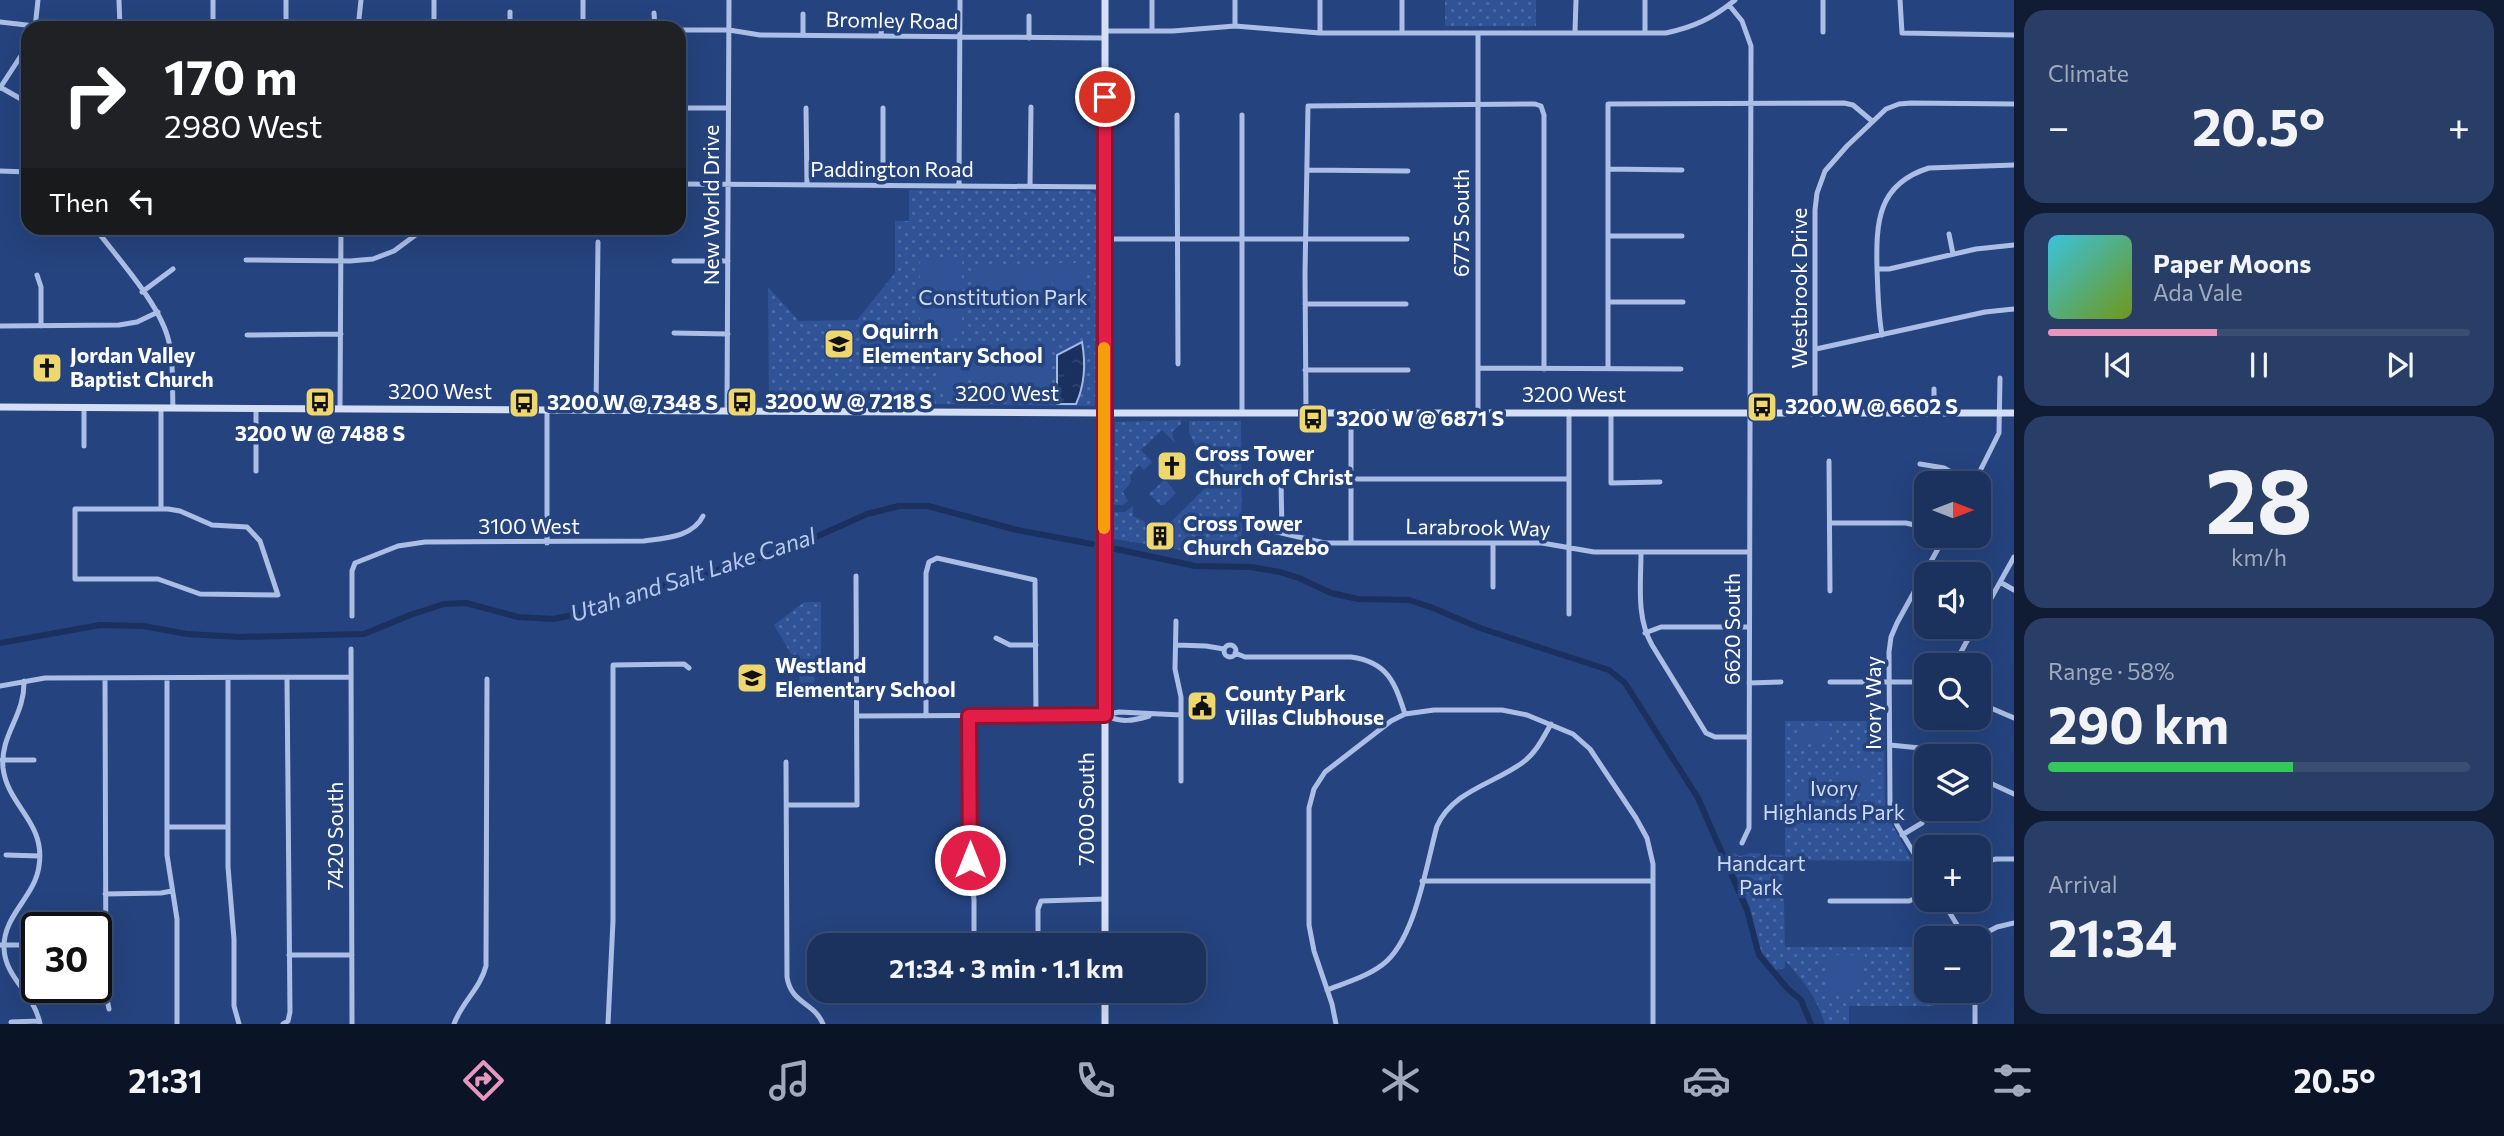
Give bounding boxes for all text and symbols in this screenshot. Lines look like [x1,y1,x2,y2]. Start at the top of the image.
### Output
street label: Bromley Road [826,6,958,33]
text: 170 m [164,45,297,105]
icon: right [49,49,140,140]
text: Climate [2048,59,2129,87]
pin [1075,67,1135,127]
icon: arrive [1086,78,1124,116]
text: 20.5° [2192,93,2325,157]
text: − [2048,102,2070,149]
text: + [2448,102,2470,149]
text: 2980 West [164,105,322,145]
street label: New World Drive [698,125,723,285]
street label: Paddington Road [810,156,974,181]
street label: 6775 South [1448,169,1473,277]
icon: left [123,182,161,220]
text: Then [49,186,109,217]
street label: Westbrook Drive [1786,208,1811,368]
text: Paper Moons [2153,247,2311,278]
text: Ada Vale [2153,278,2243,306]
park label: Constitution Park [918,284,1088,309]
place label: Oquirrh Elementary School [862,318,1043,367]
school or university icon: Oquirrh Elementary School [822,327,856,361]
place label: Jordan Valley Baptist Church [70,342,214,391]
icon: previous [2099,346,2137,384]
icon: pause [2240,346,2278,384]
icon: next [2381,346,2419,384]
church icon: Jordan Valley Baptist Church [30,351,64,385]
street label: 3200 West [388,378,492,403]
street label: 3200 West [955,380,1059,405]
street label: 3200 West [1522,381,1626,406]
bus stop icon: 3200 W @ 7488 S [303,385,337,419]
bus stop icon: 3200 W @ 7218 S [725,385,759,419]
bus stop icon: 3200 W @ 7348 S [507,386,541,420]
place label: 3200 W @ 7218 S [765,388,932,413]
place label: 3200 W @ 7348 S [547,389,718,414]
bus stop icon: 3200 W @ 6602 S [1745,390,1779,424]
place label: 3200 W @ 6602 S [1785,393,1958,418]
bus stop icon: 3200 W @ 6871 S [1296,402,1330,436]
place label: 3200 W @ 6871 S [1336,405,1504,430]
place label: 3200 W @ 7488 S [235,420,405,445]
place label: Cross Tower Church of Christ [1195,440,1353,489]
text: 28 [2205,441,2313,553]
church icon: Cross Tower Church of Christ [1155,449,1189,483]
north arrow [1914,471,1992,548]
map controls [1914,471,1991,1003]
place label: Cross Tower Church Gazebo [1183,510,1329,559]
street label: 3100 West [478,513,580,538]
street label: Larabrook Way [1405,513,1551,540]
building icon: Cross Tower Church Gazebo [1143,519,1177,553]
water label: Utah and Salt Lake Canal [566,521,820,627]
text: km/h [2231,543,2287,571]
button: sound [1914,562,1991,639]
street label: 6620 South [1719,573,1744,685]
place label: Westland Elementary School [775,652,956,701]
button: search [1914,653,1991,730]
street label: Ivory Way [1860,656,1885,750]
text: Range · 58% [2048,657,2175,685]
school or university icon: Westland Elementary School [735,661,769,695]
place label: County Park Villas Clubhouse [1225,680,1384,729]
public building icon: County Park Villas Clubhouse [1185,689,1219,723]
text: 290 km [2048,691,2229,755]
button: layers [1914,744,1991,821]
street label: 7000 South [1073,752,1098,866]
park label: Ivory Highlands Park [1763,775,1905,824]
street label: 7420 South [322,782,347,890]
position arrow [933,823,1007,897]
button: + [1914,835,1991,912]
park label: Handcart Park [1716,850,1806,899]
text: Arrival [2048,870,2118,898]
text: 21:34 [2048,904,2177,968]
speed limit sign: 30 [21,912,112,1003]
button: − [1914,926,1991,1003]
text: 21:34 · 3 min · 1.1 km [889,952,1124,983]
icon: directions [459,1056,508,1105]
icon: music [765,1056,814,1105]
icon: phone [1071,1056,1120,1105]
icon: climate [1376,1056,1425,1105]
icon: car [1682,1056,1731,1105]
icon: filters [1988,1056,2037,1105]
text: 21:31 [128,1060,203,1100]
text: 20.5° [2293,1060,2376,1100]

